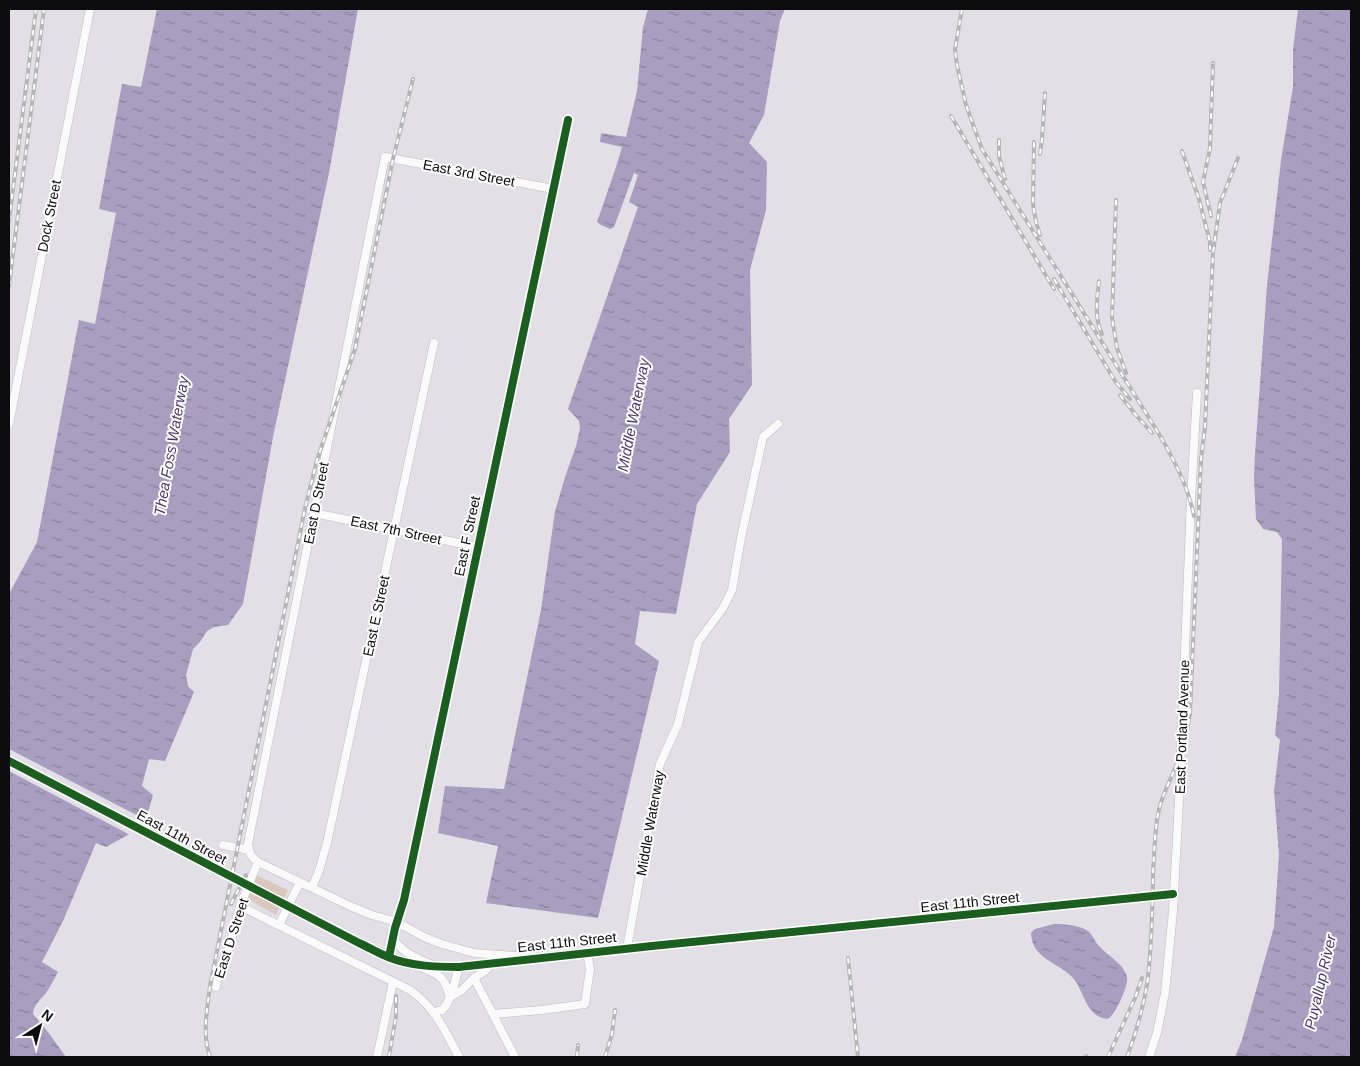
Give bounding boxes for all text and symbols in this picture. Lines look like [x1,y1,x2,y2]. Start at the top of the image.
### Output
street label: East 3rd Street [422,156,516,190]
street label: Dock Street [34,178,64,253]
water label: Middle Waterway [614,356,653,473]
water label: Thea Foss Waterway [150,373,192,517]
street label: East D Street [300,461,332,545]
street label: East F Street [451,494,483,578]
street label: East 7th Street [349,513,443,547]
street label: East E Street [360,574,392,658]
street label: East Portland Avenue [1172,659,1192,794]
street label: Middle Waterway [633,769,667,877]
street label: East 11th Street [134,807,230,867]
street label: East 11th Street [920,889,1020,915]
street label: East D Street [211,896,252,980]
street label: East 11th Street [517,929,617,955]
water label: Puyallup River [1301,932,1339,1031]
north arrow [15,1001,65,1051]
text: N [39,1006,56,1025]

